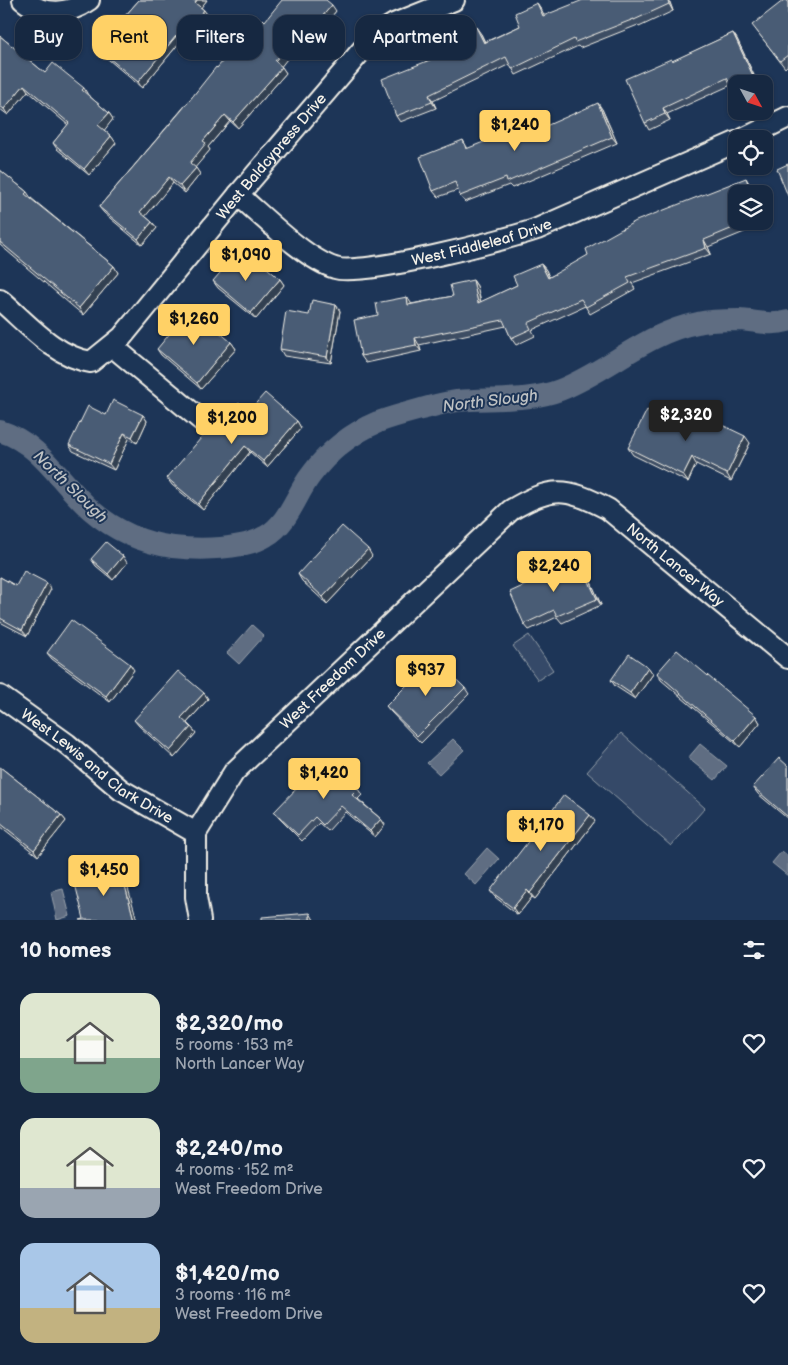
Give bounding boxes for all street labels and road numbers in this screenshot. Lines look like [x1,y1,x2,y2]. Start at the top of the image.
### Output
street label: West Baldcypress Drive [213,89,331,224]
street label: West Fiddleleaf Drive [410,215,555,270]
street label: North Lancer Way [622,519,728,611]
street label: West Freedom Drive [276,624,390,734]
street label: West Lewis and Clark Drive [17,705,177,828]

